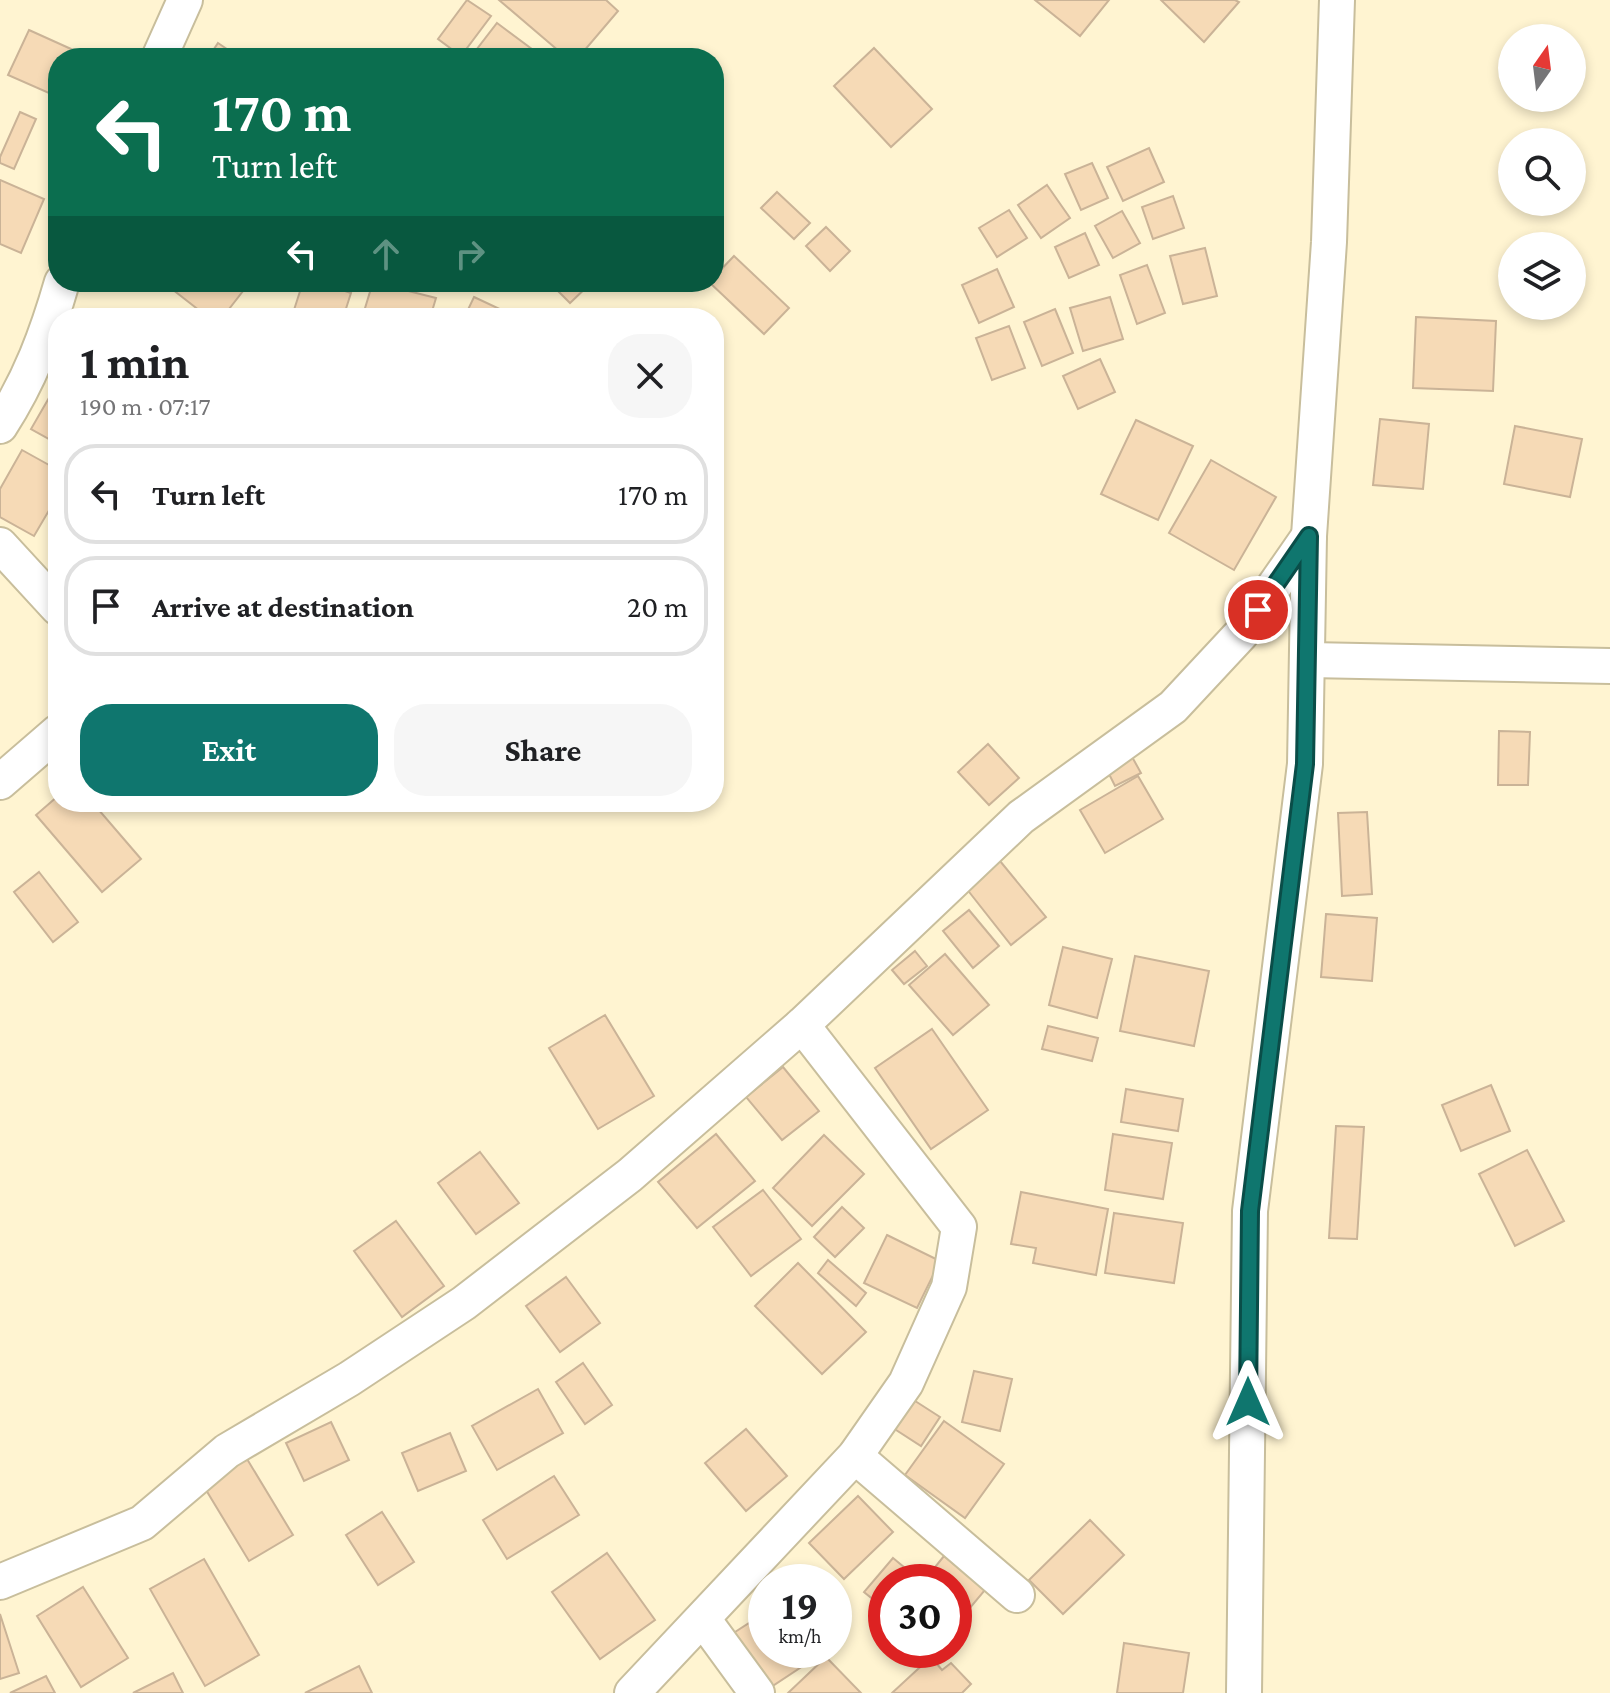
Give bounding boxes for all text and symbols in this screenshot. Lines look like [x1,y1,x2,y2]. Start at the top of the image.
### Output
north arrow [1498,24,1586,112]
map controls [1498,24,1586,320]
icon: left [80,80,184,184]
text: 170 m [212,81,351,143]
button: search [1498,128,1586,216]
text: Turn left [212,146,337,186]
icon: left [280,232,324,276]
icon: ahead [364,232,408,276]
icon: right [448,232,492,276]
button: layers [1498,232,1586,320]
button: close [608,334,692,418]
text: 1 min [80,335,189,388]
text: 190 m · 07:17 [80,392,211,421]
icon: left [84,472,128,516]
text: Turn left [152,478,265,511]
text: 170 m [618,478,688,511]
pin [1224,576,1292,644]
icon: arrive [84,584,128,628]
icon: arrive [1236,588,1280,632]
text: Arrive at destination [152,590,414,623]
text: 20 m [627,590,688,623]
button: Exit [80,704,378,796]
button: Share [394,704,692,796]
position arrow [1206,1360,1290,1444]
speed limit sign: 30 [868,1564,972,1668]
text: 19 [782,1583,818,1628]
text: km/h [778,1625,822,1647]

